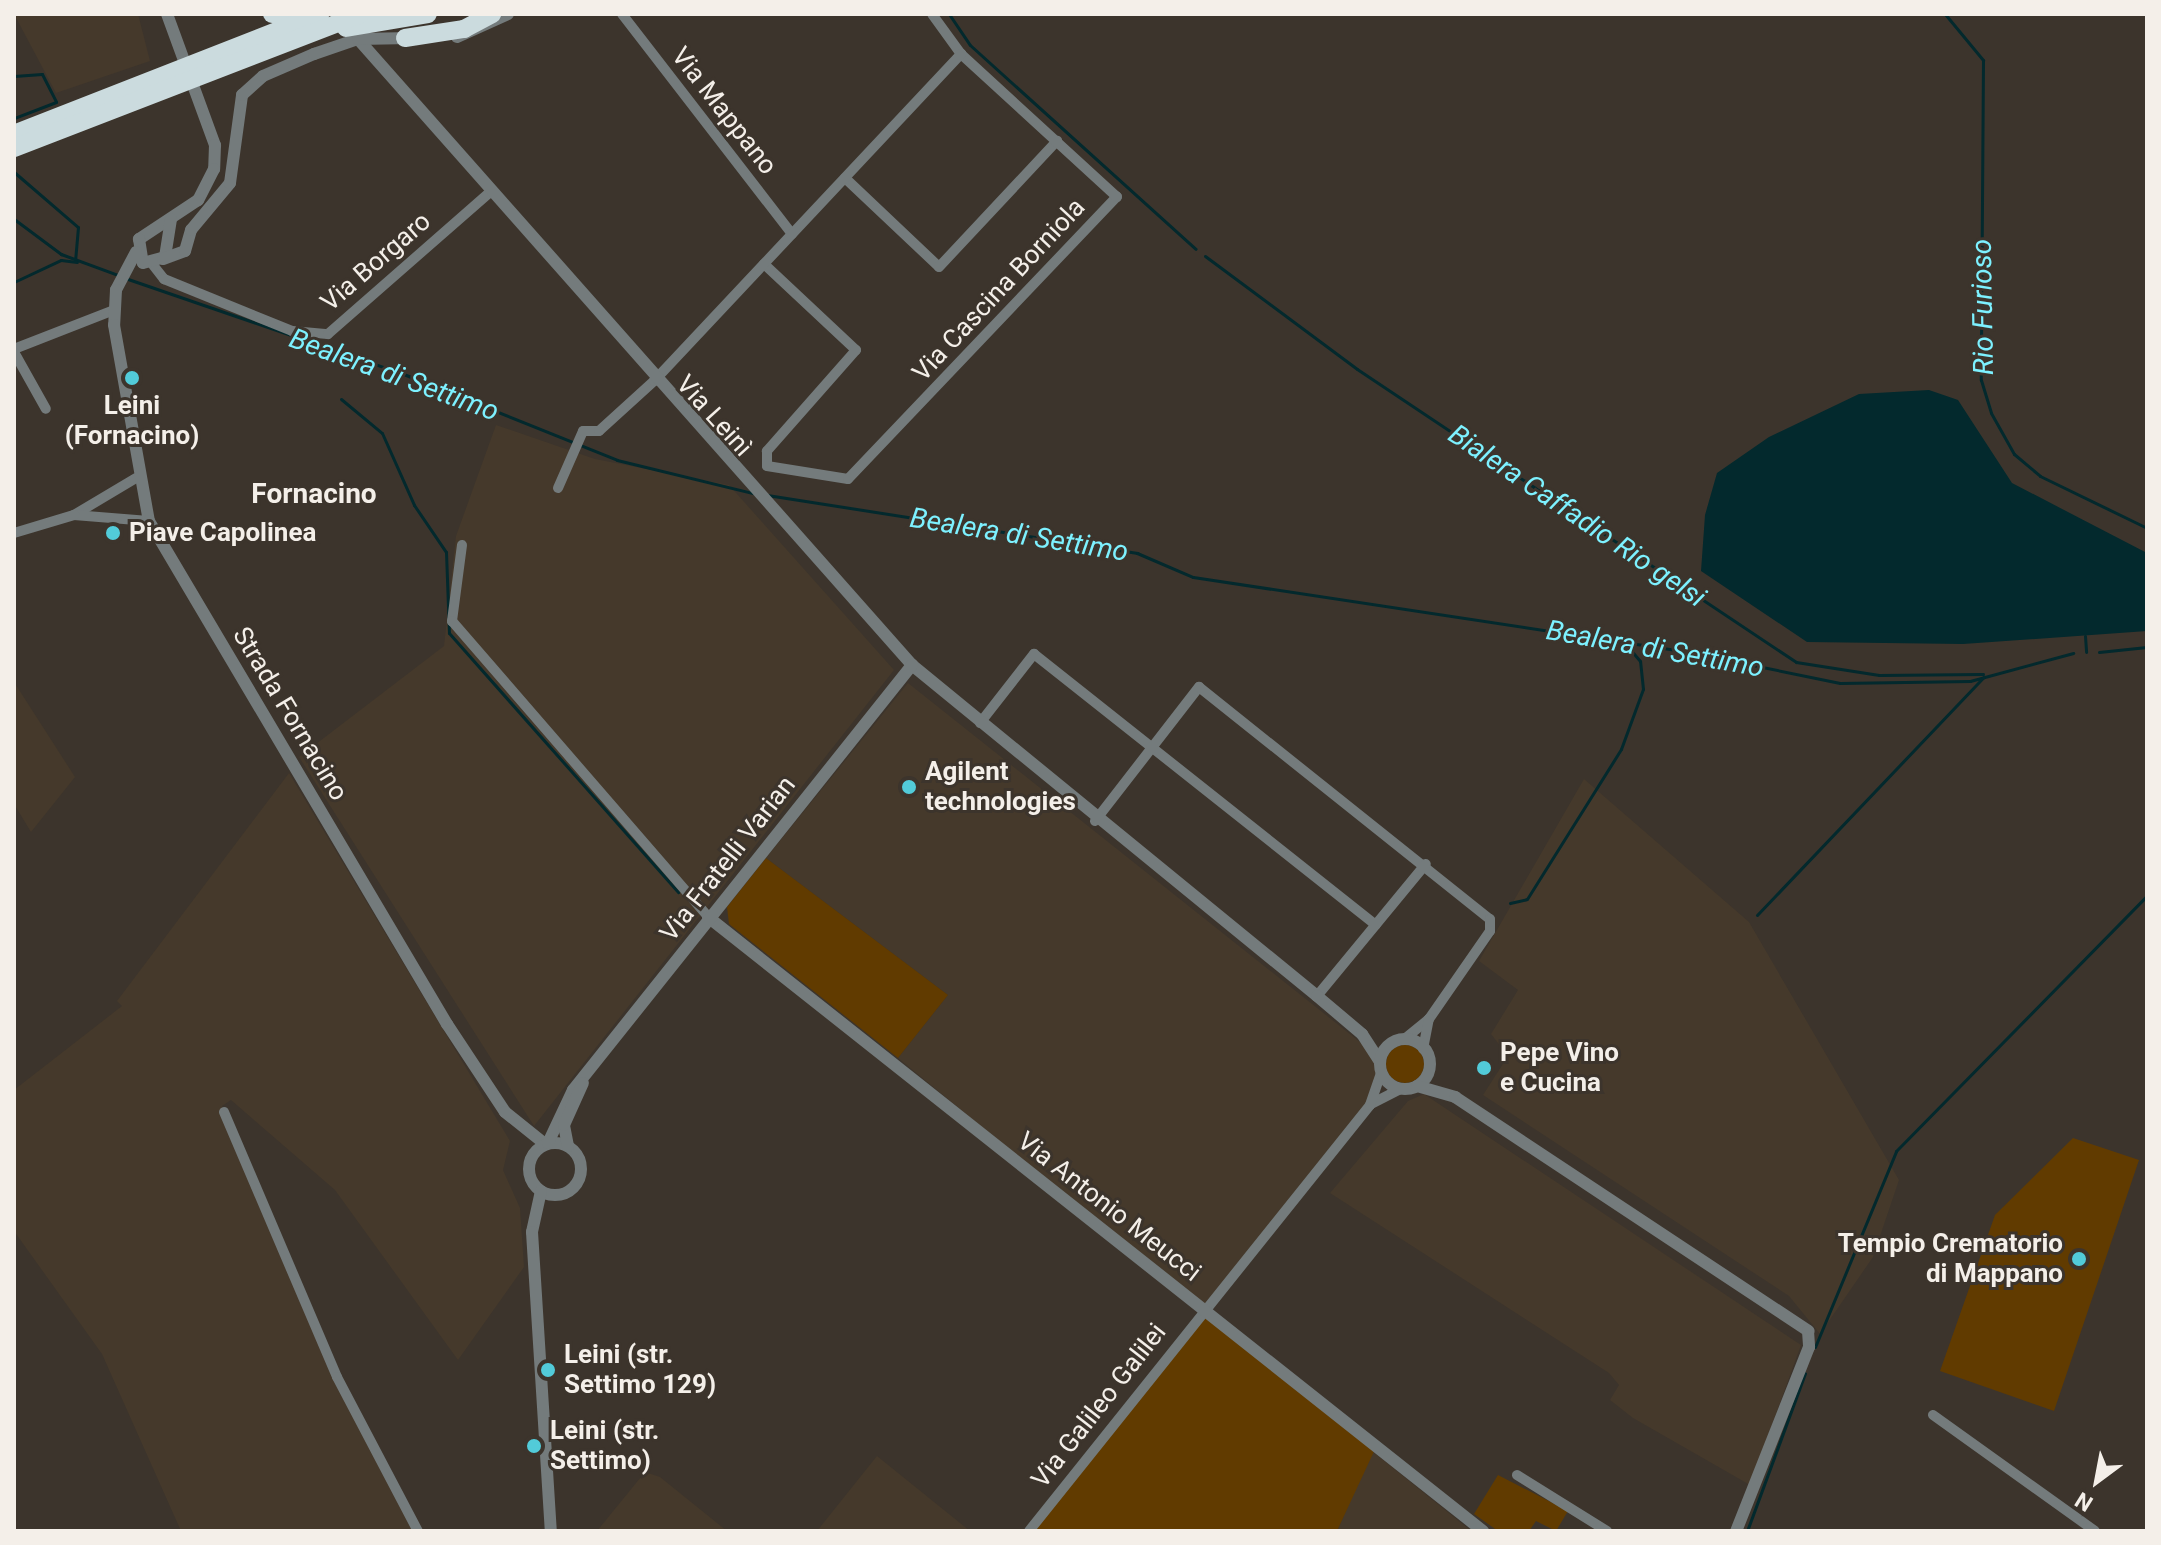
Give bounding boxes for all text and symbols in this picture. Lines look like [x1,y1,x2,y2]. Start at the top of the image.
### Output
street label: Via Mappano [665,41,783,181]
street label: Via Cascina Borniola [906,192,1092,388]
street label: Via Borgaro [315,206,437,318]
water label: Rio Furioso [1965,239,2001,375]
water label: Bealera di Settimo [285,322,503,428]
marker: Leini (Fornacino) [123,369,141,387]
street label: Via Leinì [669,369,759,463]
place label: Leini (Fornacino) [65,390,199,452]
water label: Bialera Caffadio Rio gelsi [1442,417,1712,615]
district label: Fornacino [251,477,377,511]
water label: Bealera di Settimo [908,501,1130,569]
place label: Piave Capolinea [129,517,316,549]
marker: Piave Capolinea [104,524,122,542]
water label: Bealera di Settimo [1544,613,1766,685]
street label: Strada Fornacino [226,622,354,806]
place label: Agilent technologies [925,756,1076,818]
street label: Via Fratelli Varian [654,770,802,948]
marker: Agilent technologies [900,778,918,796]
place label: Pepe Vino e Cucina [1500,1037,1619,1098]
marker: Pepe Vino e Cucina [1475,1059,1493,1077]
street label: Via Antonio Meucci [1011,1126,1207,1288]
place label: Tempio Crematorio di Mappano [1838,1228,2063,1290]
marker: Tempio Crematorio di Mappano [2070,1250,2088,1268]
street label: Via Galileo Galilei [1025,1317,1173,1495]
place label: Leini (str. Settimo 129) [564,1339,716,1400]
marker: Leini (str. Settimo 129) [539,1361,557,1379]
place label: Leini (str. Settimo) [550,1415,659,1476]
marker: Leini (str. Settimo) [525,1437,543,1455]
north arrow [2057,1441,2137,1521]
text: N [2071,1487,2097,1516]

